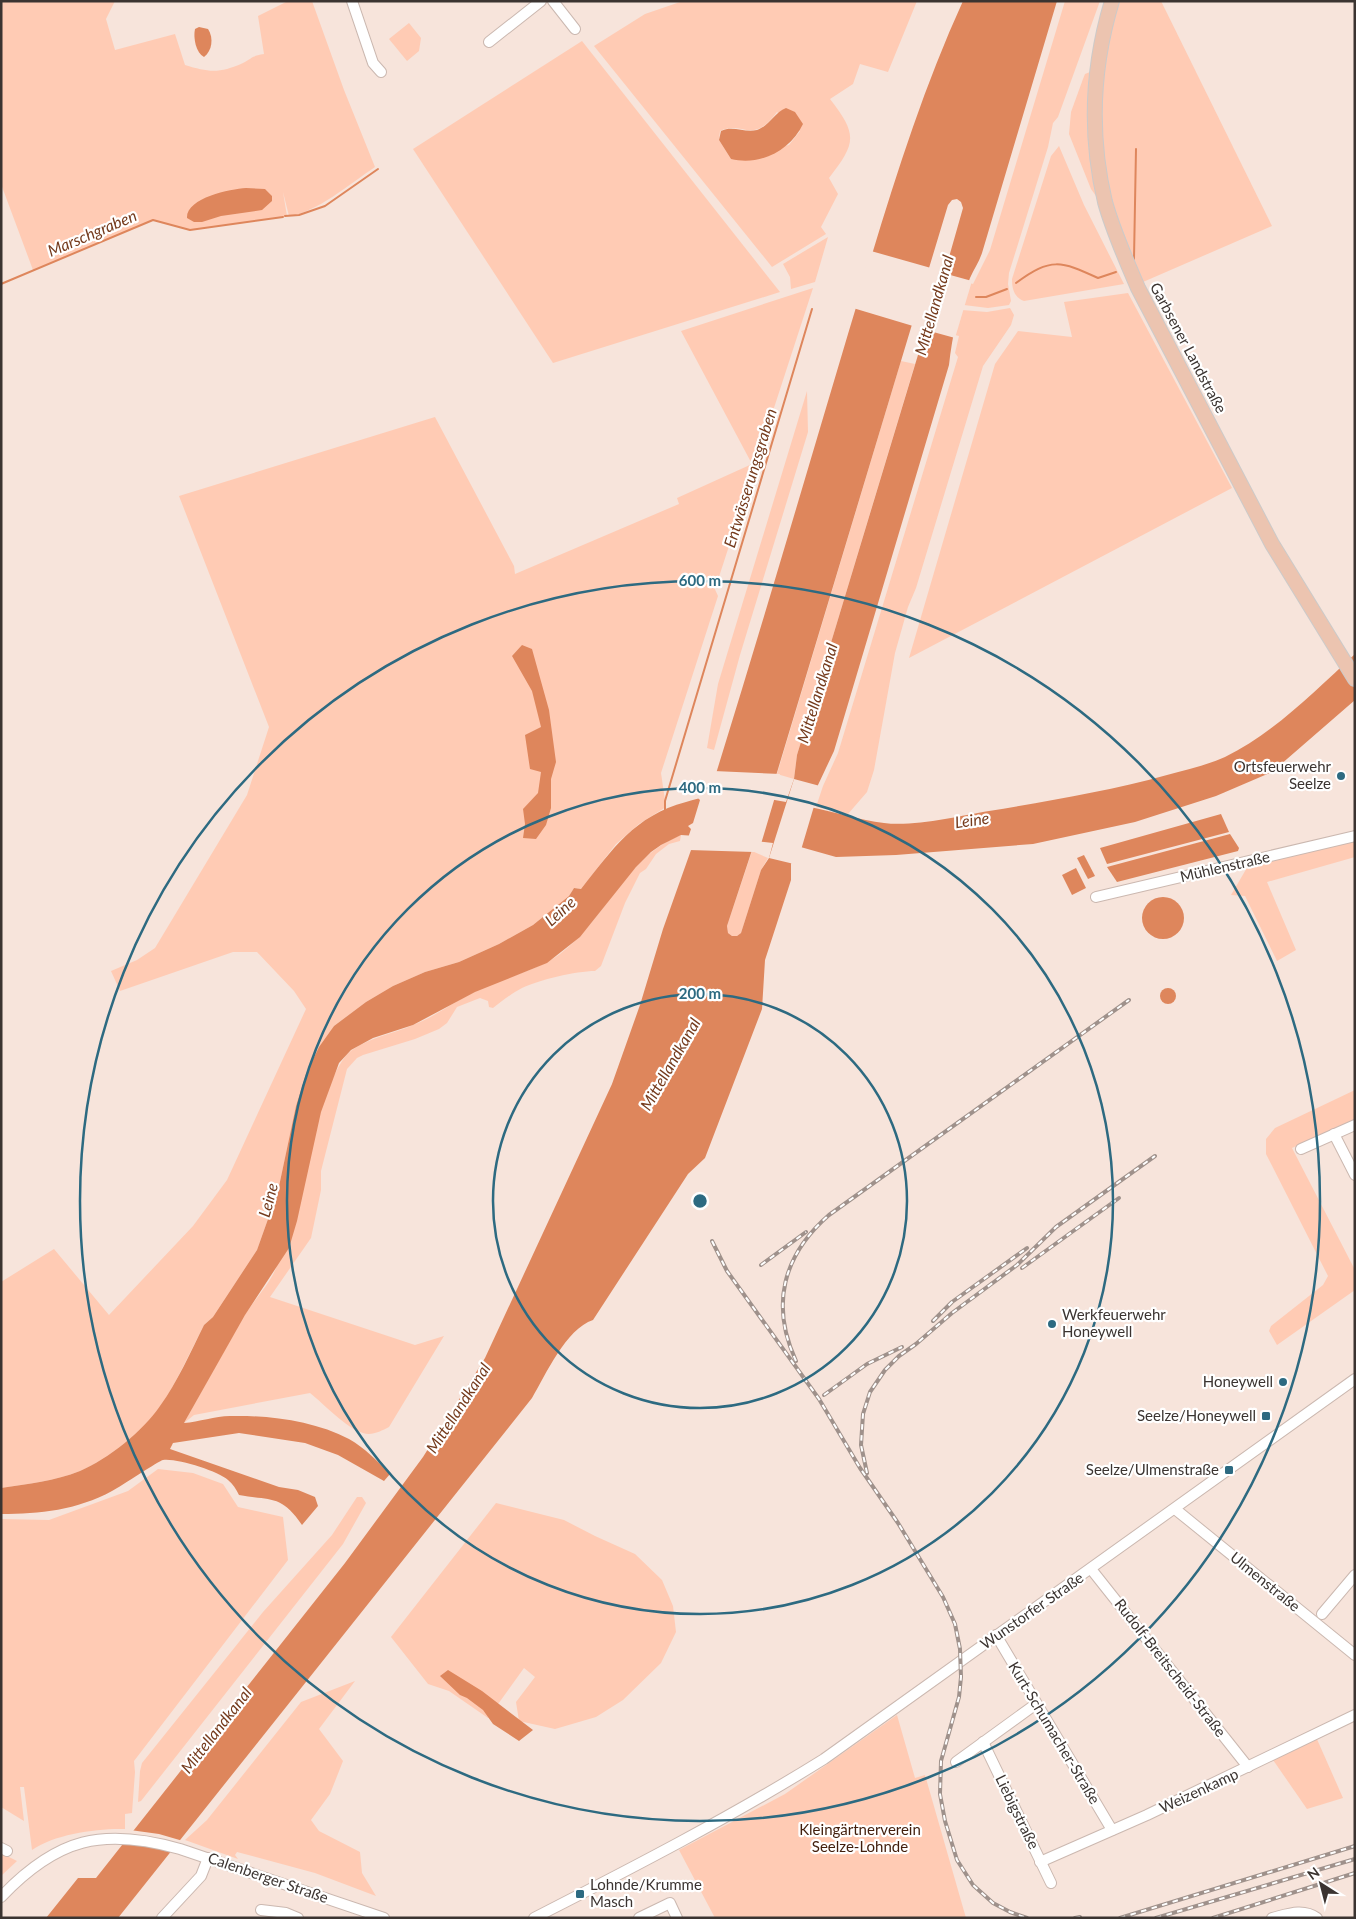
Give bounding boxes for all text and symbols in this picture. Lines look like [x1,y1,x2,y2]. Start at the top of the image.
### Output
water label: Marschgraben [44,205,139,260]
water label: Mittellandkanal [910,252,957,357]
street label: Garbsener Landstraße [1147,279,1231,416]
water label: Entwässerungsgraben [719,406,780,550]
text: 600 m [679,571,721,589]
water label: Mittellandkanal [792,640,841,745]
place label: Ortsfeuerwehr Seelze [1234,757,1332,792]
marker: Ortsfeuerwehr Seelze [1335,770,1347,782]
text: 400 m [679,778,721,796]
water label: Leine [954,808,991,831]
street label: Mühlenstraße [1178,847,1272,885]
water label: Leine [540,892,579,929]
text: 200 m [679,984,721,1002]
water label: Mittellandkanal [636,1014,704,1113]
water label: Leine [254,1180,281,1219]
centre of rings [691,1192,709,1210]
place label: Werkfeuerwehr Honeywell [1062,1305,1166,1340]
marker: Werkfeuerwehr Honeywell [1046,1318,1058,1330]
water label: Mittellandkanal [421,1359,494,1456]
place label: Honeywell [1203,1372,1273,1390]
marker: Honeywell [1277,1376,1289,1388]
place label: Seelze/Honeywell [1137,1406,1256,1424]
marker: Seelze/Honeywell [1260,1410,1272,1422]
place label: Seelze/Ulmenstraße [1086,1460,1219,1478]
marker: Seelze/Ulmenstraße [1223,1464,1235,1476]
street label: Ulmenstraße [1227,1548,1304,1615]
street label: Wunstorfer Straße [976,1568,1087,1653]
street label: Rudolf-Breitscheid-Straße [1111,1595,1230,1740]
street label: Kurt-Schumacher-Straße [1005,1658,1105,1807]
water label: Mittellandkanal [176,1683,255,1776]
street label: Weizenkamp [1156,1764,1241,1816]
street label: Liebigstraße [992,1772,1044,1852]
park label: Kleingärtnerverein Seelze-Lohnde [799,1820,921,1855]
street label: Calenberger Straße [206,1848,331,1906]
north arrow [1296,1859,1346,1909]
text: N [1304,1863,1322,1883]
place label: Lohnde/Krumme Masch [590,1875,702,1910]
marker: Lohnde/Krumme Masch [574,1888,586,1900]

